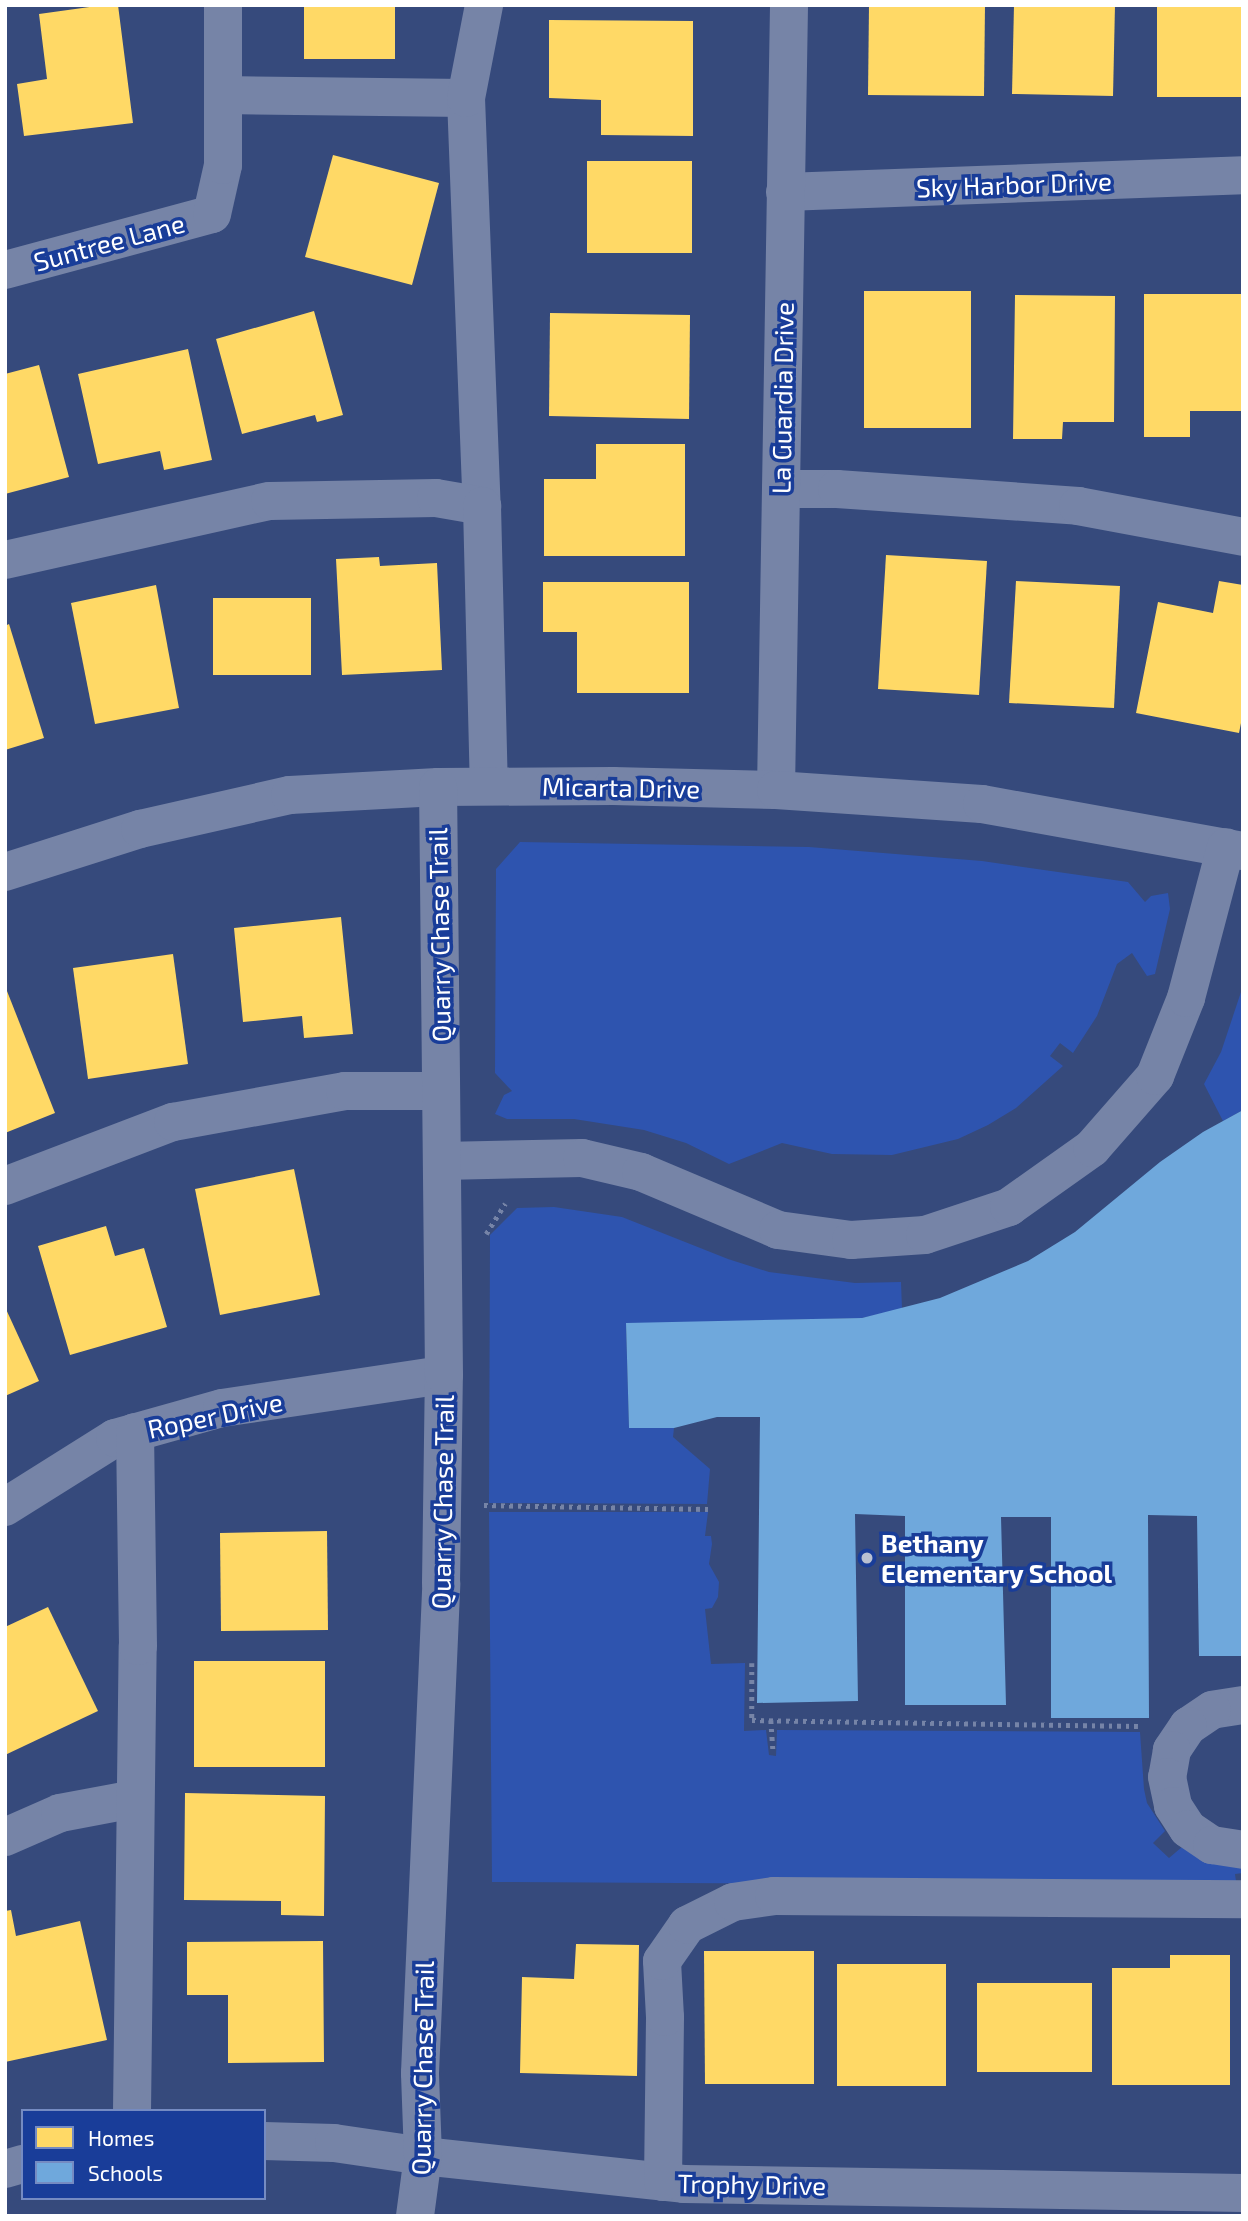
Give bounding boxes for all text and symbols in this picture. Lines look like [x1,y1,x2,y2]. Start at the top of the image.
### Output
street label: Sky Harbor Drive [915,165,1113,203]
street label: Suntree Lane [30,207,188,277]
street label: La Guardia Drive [765,302,799,494]
street label: Micarta Drive [542,770,700,804]
street label: Quarry Chase Trail [422,827,456,1043]
street label: Roper Drive [144,1385,286,1445]
street label: Quarry Chase Trail [425,1394,459,1610]
place label: Bethany Elementary School [881,1527,1113,1588]
marker: Bethany Elementary School [859,1550,875,1566]
street label: Quarry Chase Trail [405,1960,439,2176]
legend [21,2109,266,2200]
text: Homes [88,2125,154,2150]
text: Schools [88,2160,163,2185]
street label: Trophy Drive [677,2167,827,2201]

